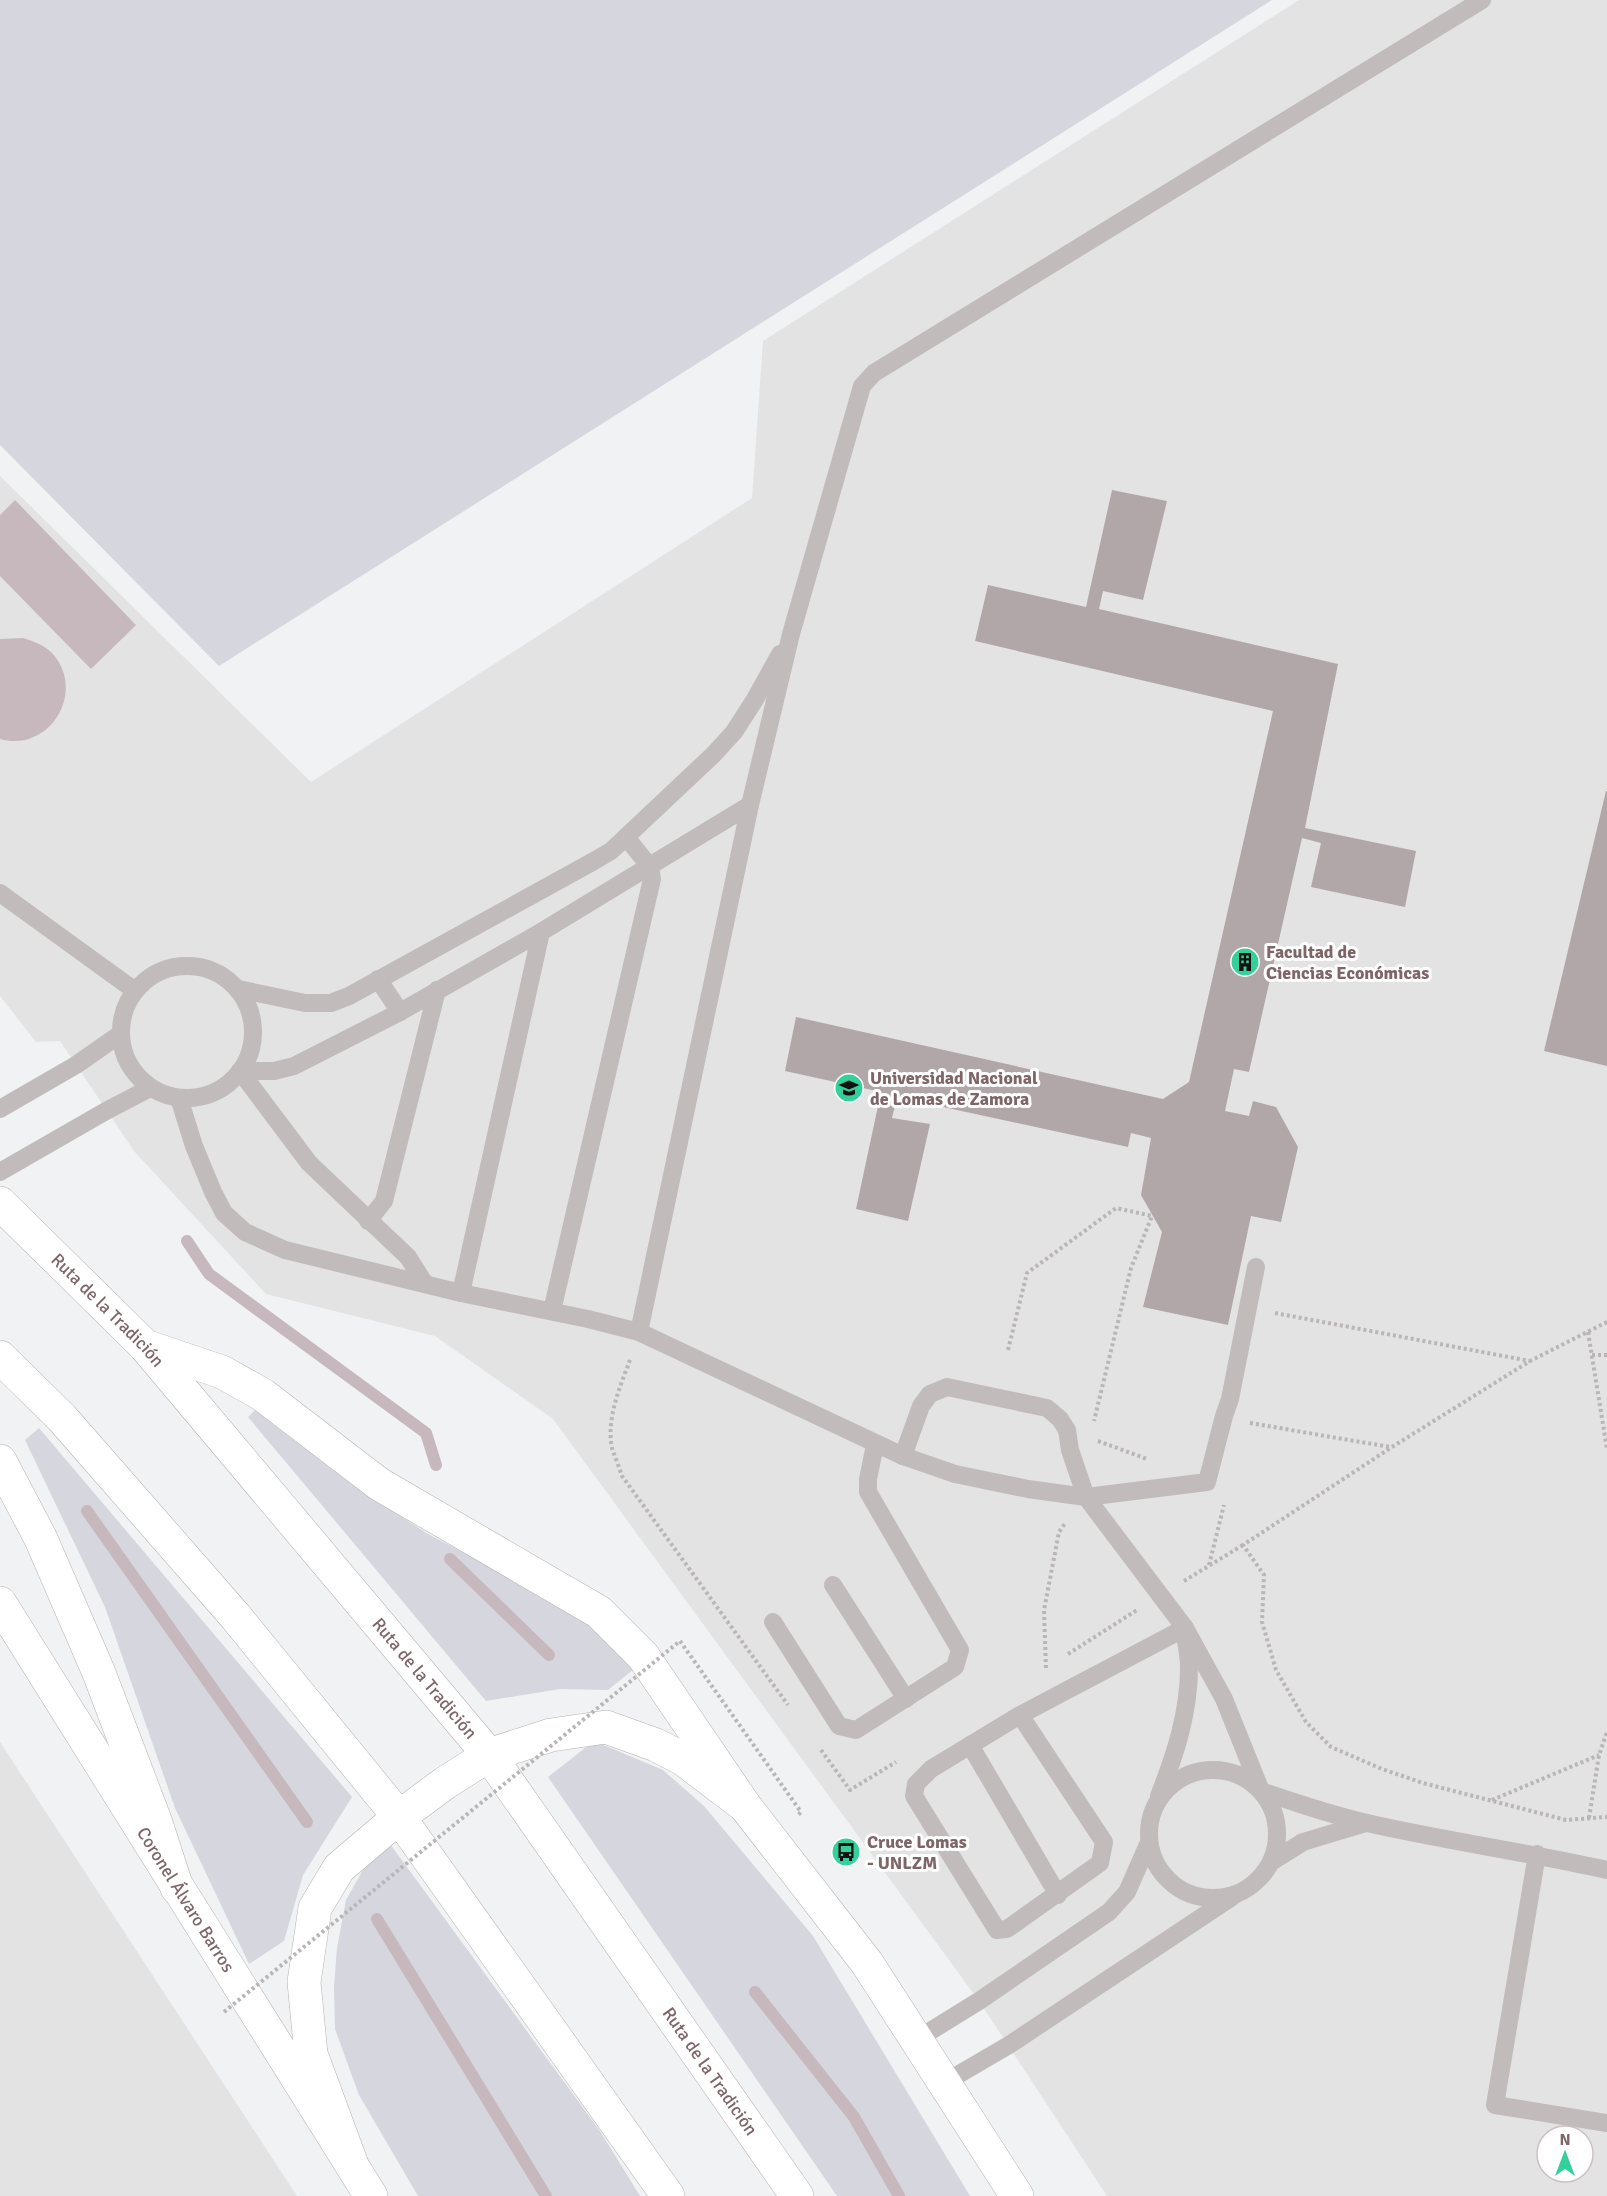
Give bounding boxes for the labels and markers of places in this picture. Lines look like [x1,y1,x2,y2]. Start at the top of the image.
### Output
place label: Facultad de Ciencias Económicas [1266,941,1429,984]
building icon: Facultad de Ciencias Económicas [1229,946,1261,978]
place label: Universidad Nacional de Lomas de Zamora [870,1067,1038,1110]
school or university icon: Universidad Nacional de Lomas de Zamora [833,1072,865,1104]
place label: Cruce Lomas - UNLZM [867,1831,967,1874]
bus stop icon: Cruce Lomas - UNLZM [830,1836,862,1868]

